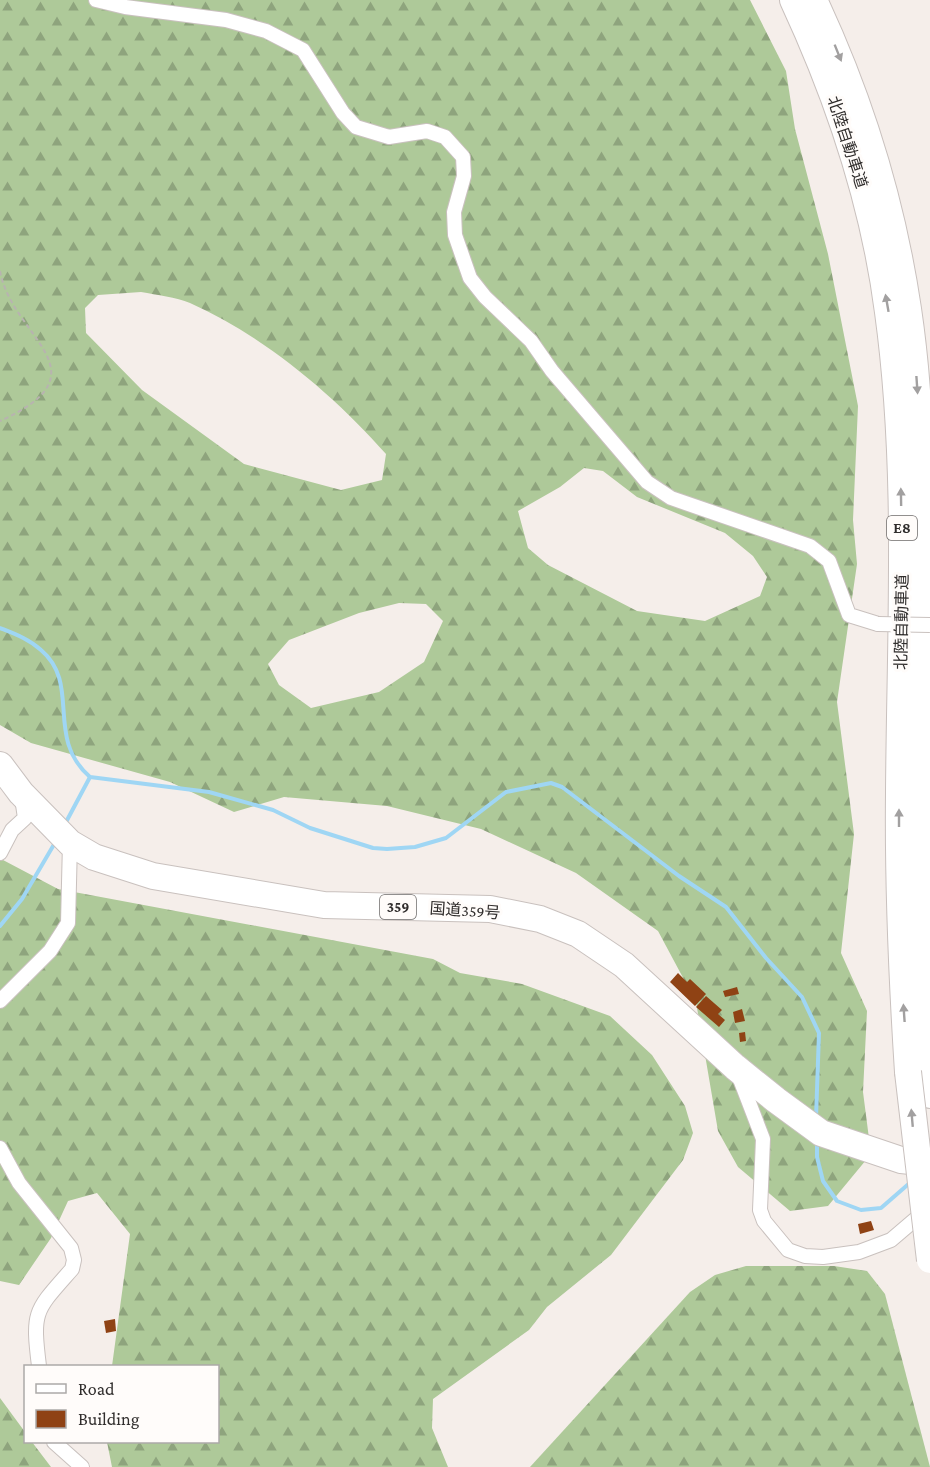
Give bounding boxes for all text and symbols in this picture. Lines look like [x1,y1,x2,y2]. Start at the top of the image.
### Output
one-way arrow [833,45,843,63]
street label: 北陸自動車道 [825,94,870,190]
one-way arrow [882,293,891,312]
one-way arrow [912,375,921,394]
one-way arrow [897,488,906,507]
road number: E8 [887,516,917,540]
street label: 北陸自動車道 [892,574,911,670]
one-way arrow [894,809,904,828]
road number: 359 [380,895,416,919]
street label: 国道359号 [429,900,501,921]
one-way arrow [900,1004,909,1023]
one-way arrow [907,1109,917,1128]
legend [24,1365,219,1443]
text: Road [78,1379,115,1399]
text: Building [78,1409,140,1429]

